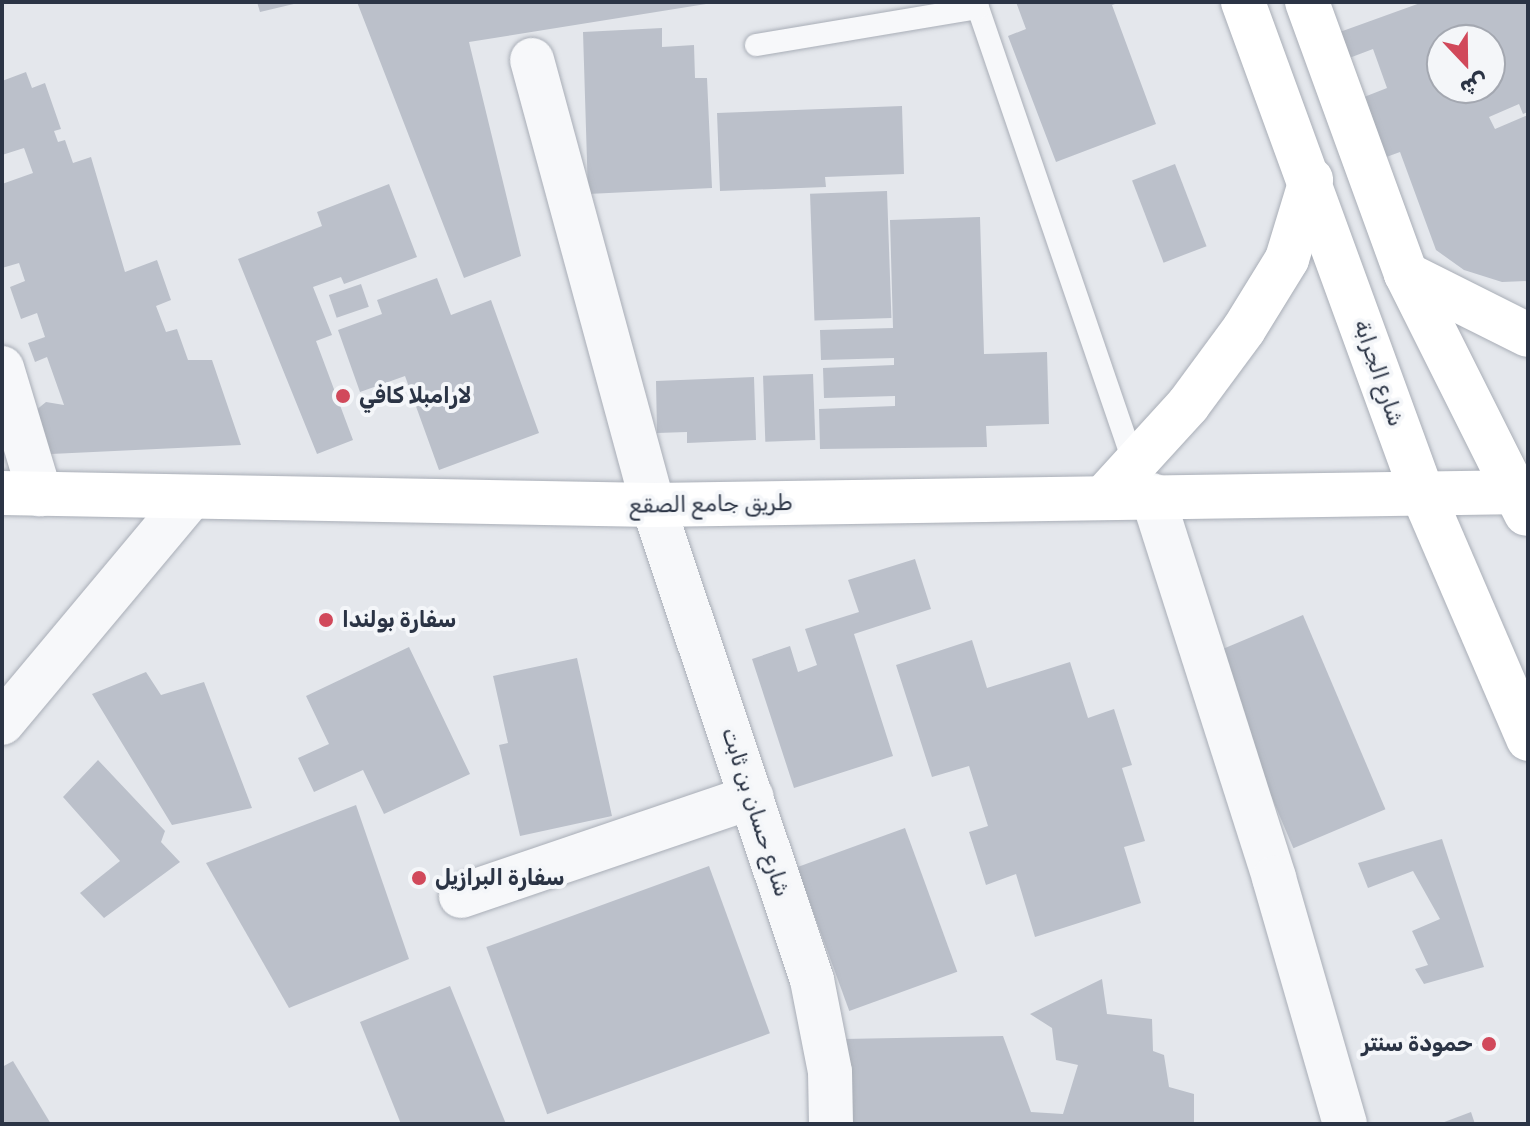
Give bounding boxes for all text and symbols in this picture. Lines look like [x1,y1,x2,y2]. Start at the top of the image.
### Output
north arrow [1426,24,1506,104]
text: ش [1456,67,1492,103]
street label: شارع الجرابة [1348,316,1410,430]
place label: لارامبلا كافي [359,383,472,409]
marker: لارامبلا كافي [334,387,352,405]
street label: طريق جامع الصقع [629,489,793,519]
place label: سفارة بولندا [342,607,456,633]
marker: سفارة بولندا [317,611,335,629]
street label: شارع حسان بن ثابت [716,724,796,900]
place label: سفارة البرازيل [435,865,565,891]
marker: سفارة البرازيل [410,869,428,887]
place label: حمودة سنتر [1362,1031,1473,1057]
marker: حمودة سنتر [1480,1035,1498,1053]

